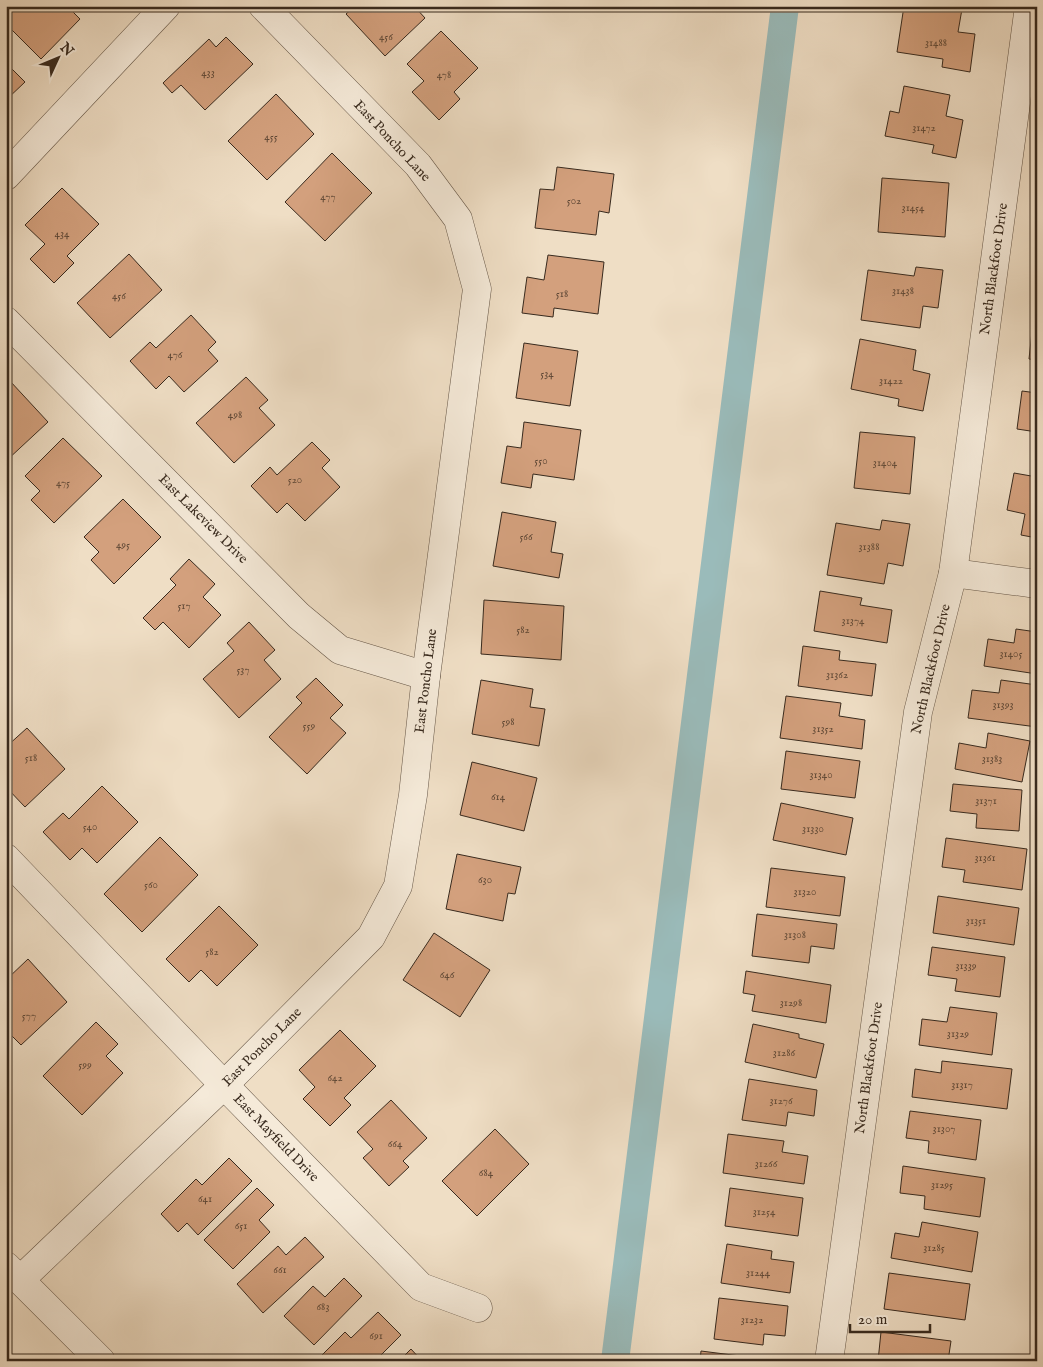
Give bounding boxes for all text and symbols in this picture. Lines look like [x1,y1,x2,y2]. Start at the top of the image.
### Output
house number: 456 [379,30,393,44]
north arrow [32,32,82,82]
house number: 31488 [925,36,947,50]
text: N [55,38,77,60]
house number: 433 [201,66,215,80]
house number: 478 [437,68,451,82]
street label: East Poncho Lane [350,96,435,186]
house number: 31472 [912,121,936,135]
house number: 455 [264,130,278,144]
house number: 477 [320,190,336,204]
house number: 502 [567,194,581,208]
house number: 31454 [902,201,925,215]
street label: North Blackfoot Drive [976,201,1012,336]
house number: 434 [55,227,70,241]
house number: 31438 [892,284,914,298]
house number: 518 [556,287,568,301]
house number: 456 [112,289,126,303]
house number: 476 [168,348,183,362]
house number: 534 [540,367,554,381]
house number: 31422 [879,374,903,388]
house number: 498 [228,408,242,422]
house number: 550 [534,454,548,468]
house number: 31404 [873,456,898,470]
street label: East Lakeview Drive [154,470,252,568]
house number: 520 [288,473,302,487]
house number: 475 [56,476,70,490]
house number: 566 [519,530,533,544]
house number: 495 [116,538,130,552]
house number: 31388 [859,540,879,554]
house number: 517 [177,599,191,613]
street label: North Blackfoot Drive [907,602,955,736]
house number: 31374 [842,614,865,628]
house number: 582 [516,623,530,637]
street label: East Poncho Lane [411,627,441,734]
house number: 31405 [1000,647,1023,661]
house number: 537 [236,663,250,677]
house number: 31362 [826,668,848,682]
house number: 31393 [992,698,1014,712]
house number: 598 [501,715,515,729]
house number: 559 [303,719,316,733]
house number: 31352 [812,722,834,736]
house number: 518 [25,751,37,765]
house number: 31383 [982,752,1002,766]
house number: 31340 [809,768,833,782]
house number: 614 [491,790,506,804]
house number: 31371 [975,794,997,808]
house number: 540 [83,820,97,834]
house number: 31330 [802,822,824,836]
house number: 31361 [975,851,996,865]
house number: 630 [478,873,492,887]
house number: 560 [144,878,158,892]
house number: 31320 [794,885,816,899]
house number: 31351 [966,914,986,928]
house number: 31308 [784,928,806,942]
house number: 582 [205,945,219,959]
house number: 31339 [955,959,977,973]
house number: 646 [440,968,455,982]
house number: 31298 [780,996,802,1010]
street label: North Blackfoot Drive [851,1000,887,1135]
street label: East Poncho Lane [218,1003,306,1091]
house number: 577 [22,1009,36,1023]
house number: 31329 [947,1027,969,1041]
house number: 31286 [773,1046,796,1060]
house number: 599 [78,1058,92,1072]
house number: 642 [327,1071,343,1085]
house number: 31317 [951,1078,973,1092]
street label: East Mayfield Drive [229,1090,323,1186]
house number: 31276 [769,1094,793,1108]
house number: 31307 [933,1122,955,1136]
house number: 664 [388,1137,403,1151]
house number: 31266 [755,1157,778,1171]
house number: 684 [479,1166,494,1180]
house number: 31295 [931,1178,953,1192]
house number: 641 [198,1192,212,1206]
house number: 31254 [753,1205,776,1219]
house number: 651 [235,1219,247,1233]
house number: 31285 [923,1241,945,1255]
house number: 661 [273,1263,287,1277]
house number: 31244 [746,1266,771,1280]
house number: 683 [316,1300,330,1314]
scale bar [850,1302,930,1334]
text: 20 m [858,1310,888,1329]
house number: 31232 [741,1313,763,1327]
house number: 691 [369,1329,383,1343]

